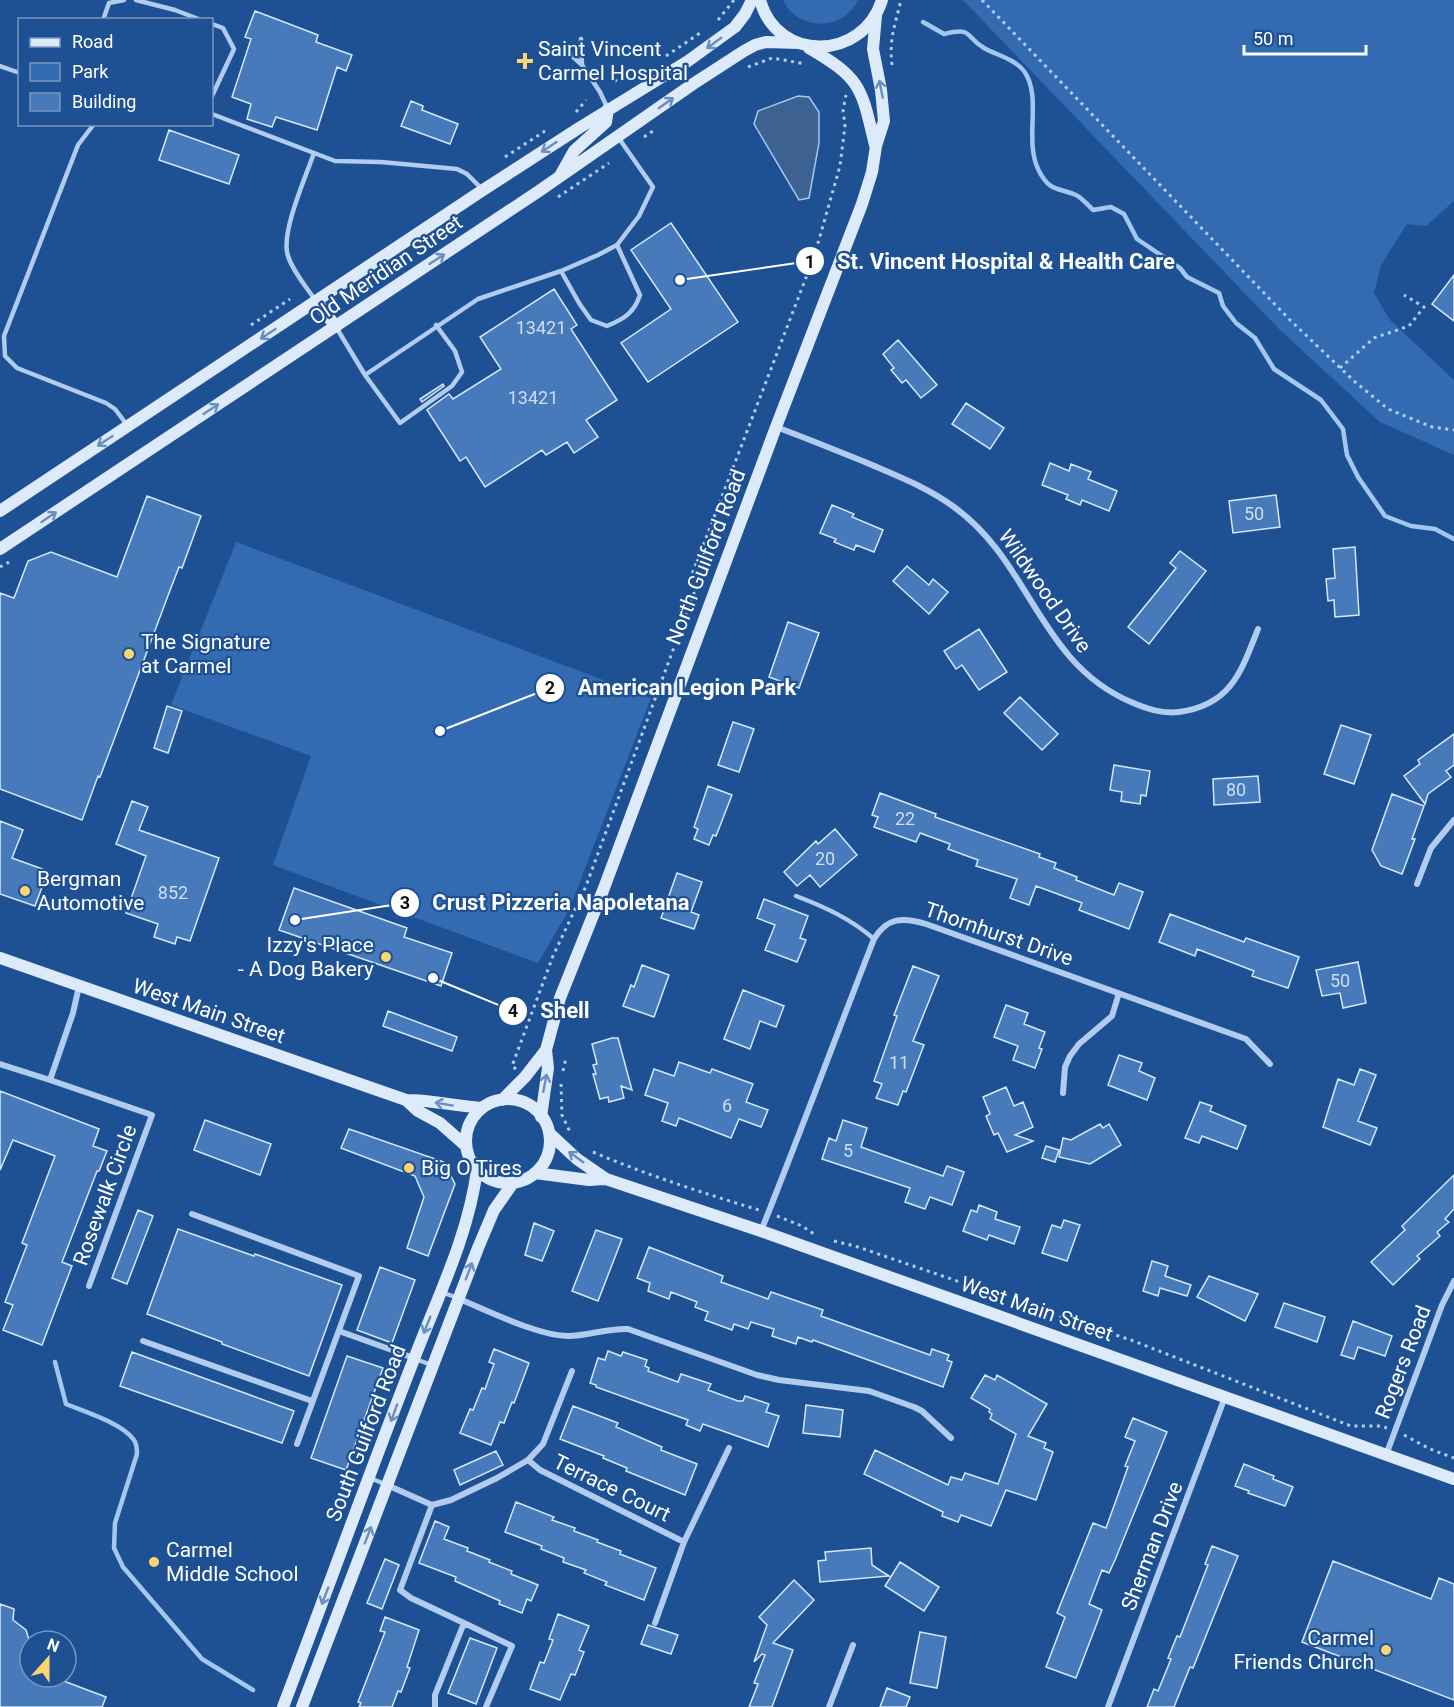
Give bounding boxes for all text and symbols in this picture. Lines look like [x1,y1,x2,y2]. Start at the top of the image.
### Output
legend [18,18,213,126]
scale bar [1244,18,1366,56]
text: 50 m [1253,28,1293,49]
text: Road [72,31,113,52]
place label: Saint Vincent Carmel Hospital [538,37,688,85]
one-way arrow [706,37,722,49]
marker: Saint Vincent Carmel Hospital [516,52,534,70]
text: Park [72,61,109,82]
one-way arrow [875,80,886,99]
text: Building [72,91,136,112]
one-way arrow [657,97,673,109]
one-way arrow [541,141,558,153]
street label: Old Meridian Street [305,210,467,330]
callout: St. Vincent Hospital & Health Care [795,241,1187,281]
text: St. Vincent Hospital & Health Care [837,249,1175,274]
text: 1 [805,251,815,272]
one-way arrow [428,253,444,265]
house number: 13421 [516,317,566,338]
one-way arrow [260,328,277,340]
house number: 13421 [508,387,558,408]
one-way arrow [202,403,219,415]
one-way arrow [97,435,114,448]
street label: North Guilford Road [662,466,750,648]
house number: 50 [1244,503,1264,524]
one-way arrow [40,511,56,523]
street label: Wildwood Drive [994,525,1096,657]
place label: The Signature at Carmel [141,630,270,678]
marker: The Signature at Carmel [122,647,136,661]
callout: American Legion Park [535,668,808,708]
text: American Legion Park [578,675,796,700]
text: 2 [545,677,555,698]
house number: 80 [1226,779,1246,800]
house number: 22 [895,808,915,829]
house number: 20 [815,848,835,869]
place label: Bergman Automotive [37,867,144,915]
house number: 852 [158,882,188,903]
callout: Crust Pizzeria Napoletana [390,883,702,923]
marker: Bergman Automotive [18,884,32,898]
text: Crust Pizzeria Napoletana [432,890,690,915]
text: 3 [400,892,410,913]
street label: Thornhurst Drive [922,897,1076,971]
place label: Izzy's Place - A Dog Bakery [238,933,374,981]
marker: Izzy's Place - A Dog Bakery [379,950,393,964]
house number: 50 [1330,970,1350,991]
street label: West Main Street [130,974,288,1048]
callout: Shell [498,991,602,1031]
text: Shell [540,998,590,1023]
text: 4 [508,1000,518,1021]
house number: 11 [889,1052,909,1073]
one-way arrow [540,1074,551,1094]
house number: 6 [722,1095,732,1116]
one-way arrow [435,1098,454,1109]
street label: Rosewalk Circle [68,1121,142,1269]
house number: 5 [843,1140,853,1161]
one-way arrow [569,1151,585,1163]
place label: Big O Tires [421,1156,522,1180]
marker: Big O Tires [402,1161,416,1175]
one-way arrow [464,1263,475,1281]
street label: West Main Street [958,1272,1116,1346]
street label: Rogers Road [1370,1302,1436,1422]
one-way arrow [421,1315,432,1334]
street label: South Guilford Road [321,1341,411,1525]
one-way arrow [387,1403,398,1422]
street label: Terrace Court [550,1449,674,1527]
street label: Sherman Drive [1116,1478,1188,1614]
one-way arrow [363,1526,374,1544]
place label: Carmel Middle School [166,1538,299,1586]
marker: Carmel Middle School [147,1555,161,1569]
one-way arrow [319,1586,330,1605]
place label: Carmel Friends Church [1234,1626,1374,1674]
north arrow [18,1629,78,1689]
text: N [45,1635,62,1656]
marker: Carmel Friends Church [1379,1643,1393,1657]

